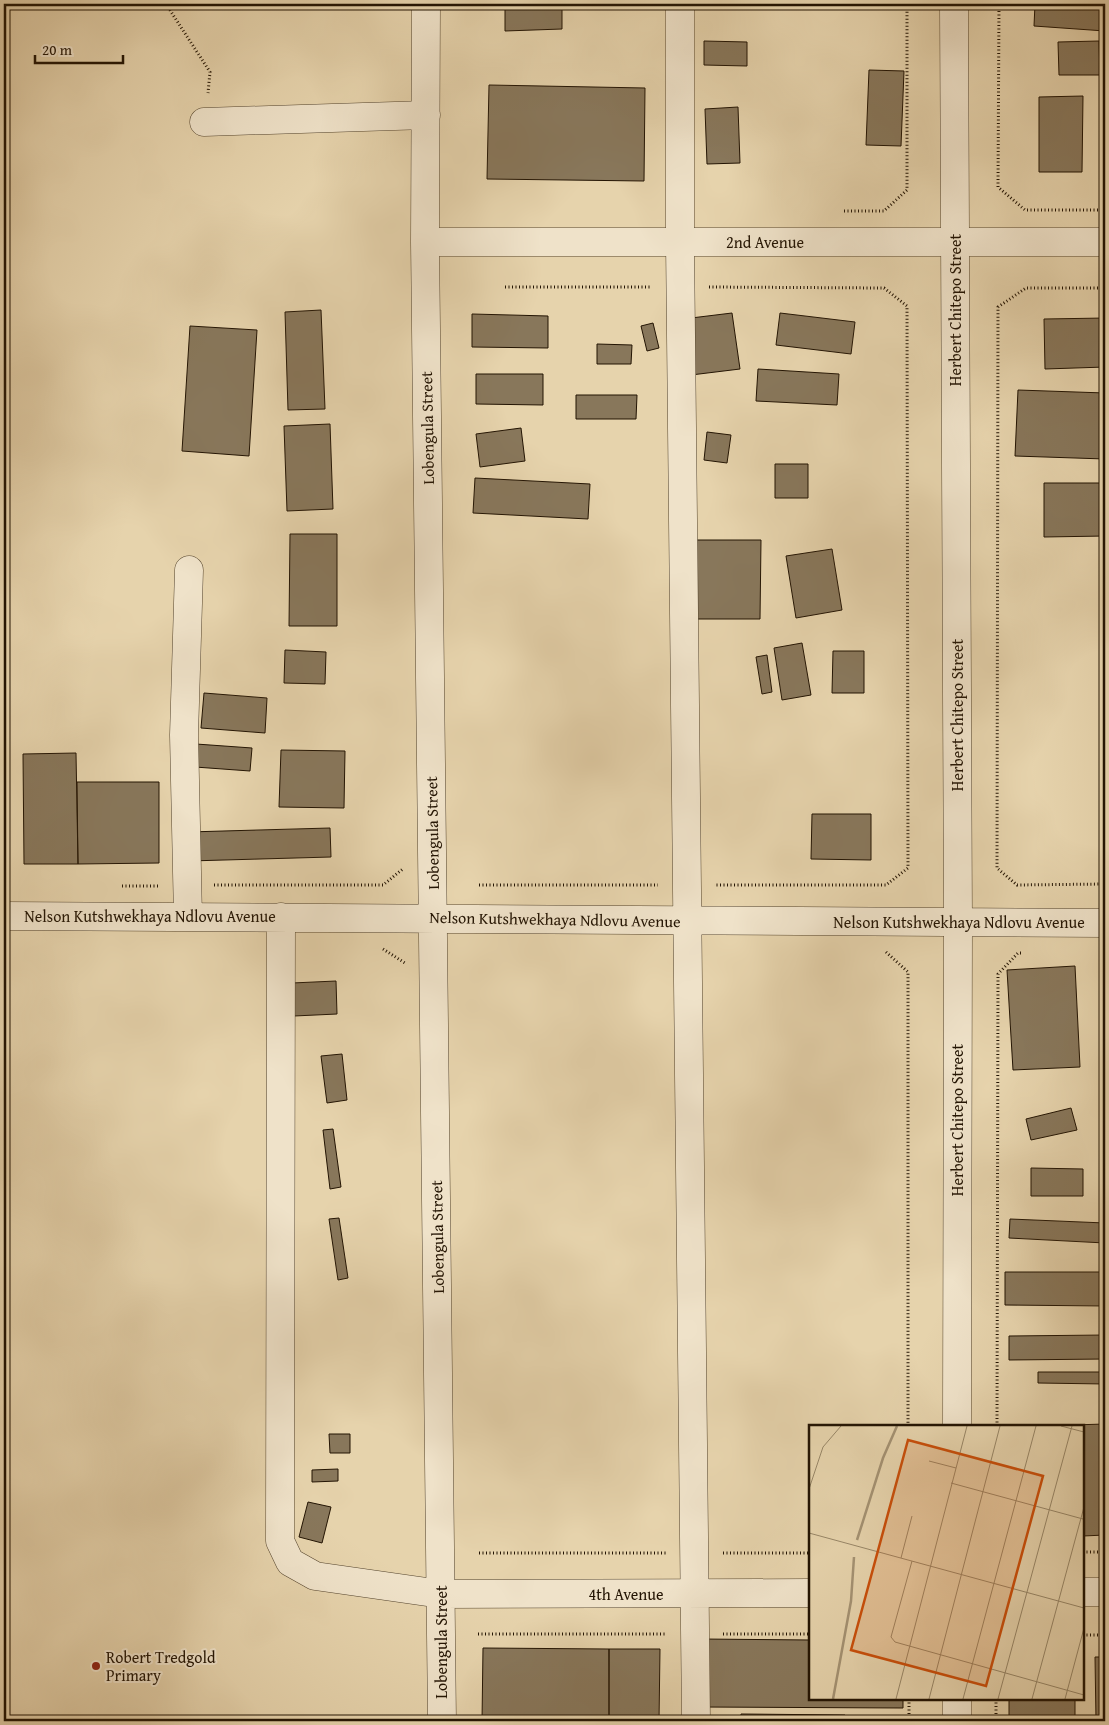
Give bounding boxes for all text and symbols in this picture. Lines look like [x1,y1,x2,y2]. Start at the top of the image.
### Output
scale bar [35,32,122,64]
text: 20 m [42,39,73,60]
street label: 2nd Avenue [726,230,804,254]
street label: Herbert Chitepo Street [943,233,967,386]
street label: Lobengula Street [414,371,440,485]
street label: Herbert Chitepo Street [945,638,969,791]
street label: Lobengula Street [419,776,445,890]
street label: Nelson Kutshwekhaya Ndlovu Avenue [24,904,276,928]
street label: Nelson Kutshwekhaya Ndlovu Avenue [429,905,681,933]
street label: Nelson Kutshwekhaya Ndlovu Avenue [833,910,1085,934]
street label: Herbert Chitepo Street [945,1043,969,1196]
street label: Lobengula Street [424,1180,450,1294]
inset map [809,1425,1084,1700]
street label: 4th Avenue [588,1582,664,1606]
street label: Lobengula Street [429,1585,453,1699]
place label: Robert Tredgold Primary [106,1645,216,1687]
marker: Robert Tredgold Primary [90,1660,102,1672]

